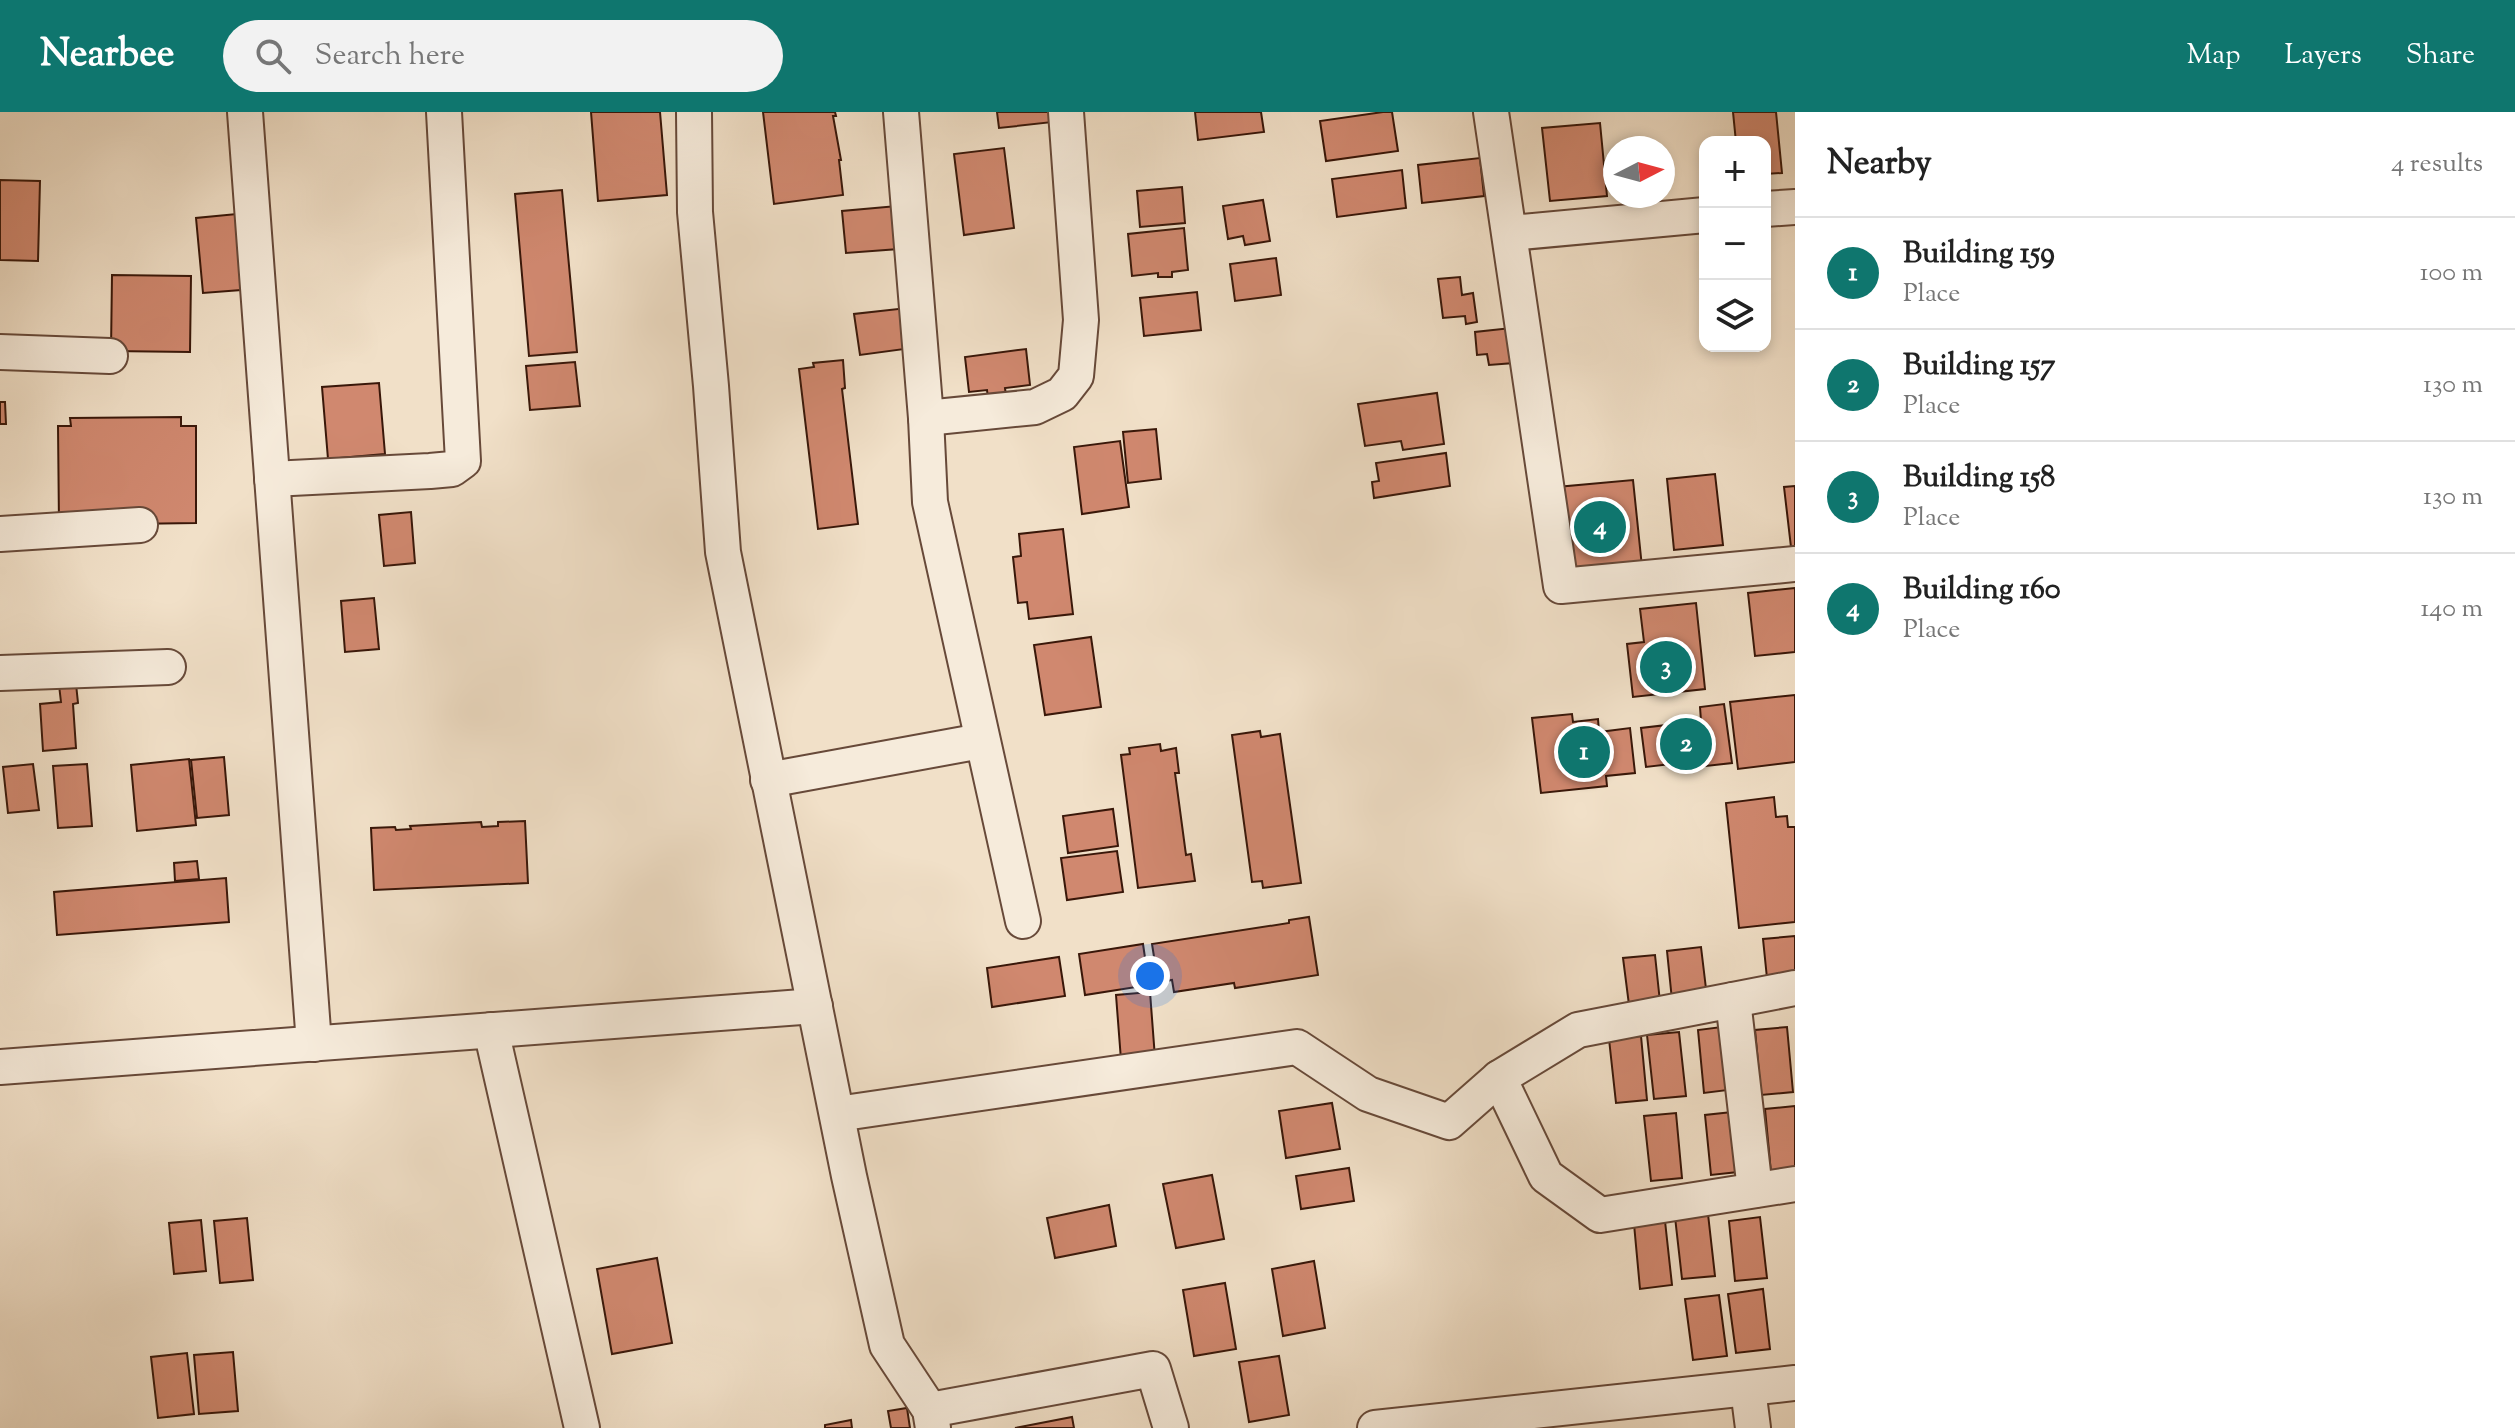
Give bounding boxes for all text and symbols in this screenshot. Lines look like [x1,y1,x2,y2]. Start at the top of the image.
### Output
search box [223,20,783,92]
text: Nearbee [40,29,175,83]
icon: search [251,34,295,78]
text: Search here [315,35,465,78]
text: Map [2187,36,2240,76]
text: Layers [2284,36,2362,76]
text: Share [2406,36,2475,76]
north arrow [1603,136,1675,208]
map controls [1699,136,1771,352]
button: + [1699,136,1771,208]
text: Nearby [1827,140,1932,189]
text: 4 results [2391,146,2483,183]
button: − [1699,208,1771,280]
text: Building 159 [1903,233,2055,276]
text: 1 [1849,255,1857,292]
text: 100 m [2420,255,2483,292]
text: Place [1903,276,1960,313]
button: layers [1699,280,1771,352]
text: Building 157 [1903,345,2055,388]
text: 2 [1847,367,1859,404]
text: 130 m [2423,367,2483,404]
text: Place [1903,388,1960,425]
text: Building 158 [1903,457,2055,500]
text: 3 [1848,479,1858,516]
text: 130 m [2423,479,2483,516]
pin: 4 [1574,497,1626,557]
text: Place [1903,500,1960,537]
text: Building 160 [1903,569,2061,612]
text: 4 [1846,591,1860,628]
text: 140 m [2420,591,2483,628]
text: Place [1903,612,1960,649]
pin: 3 [1640,637,1692,697]
pin: 2 [1660,714,1712,774]
pin: 1 [1558,722,1610,782]
your location [1130,956,1170,996]

